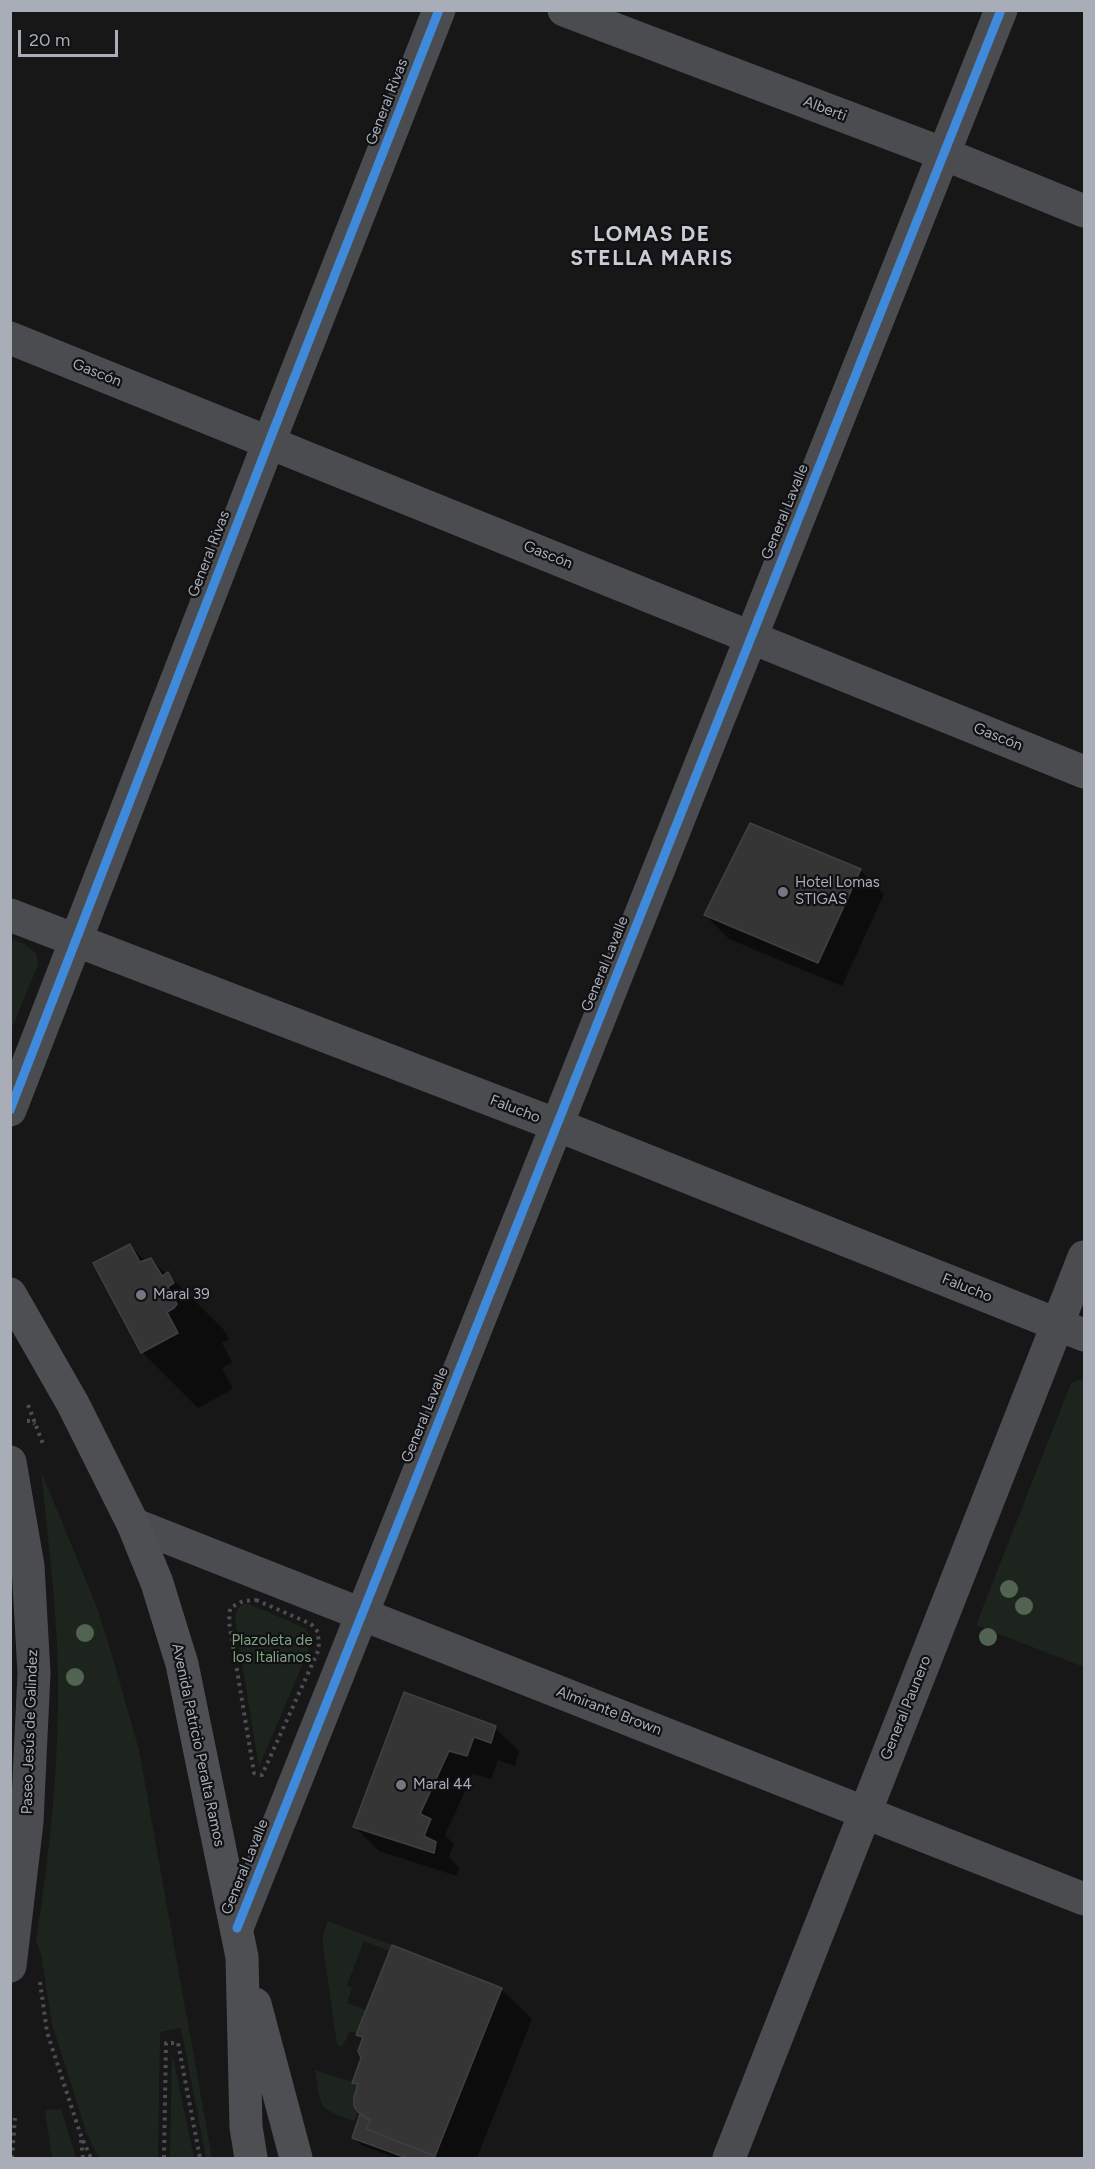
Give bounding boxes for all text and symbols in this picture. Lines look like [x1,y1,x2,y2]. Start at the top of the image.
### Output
scale bar [21,18,122,56]
text: 20 m [29,29,70,51]
street label: General Rivas [362,56,412,148]
street label: Alberti [801,93,849,125]
district label: LOMAS DE STELLA MARIS [570,222,734,272]
street label: Gascón [70,355,124,391]
street label: General Lavalle [758,462,812,562]
street label: General Rivas [184,508,234,600]
street label: Gascón [521,537,575,573]
street label: Gascón [971,719,1025,755]
place label: Hotel Lomas STIGAS [795,874,880,909]
marker: Hotel Lomas STIGAS [776,885,790,899]
street label: General Lavalle [578,914,632,1014]
street label: Falucho [487,1091,543,1127]
street label: Falucho [939,1270,995,1306]
place label: Maral 39 [153,1286,210,1304]
marker: Maral 39 [134,1288,148,1302]
street label: General Lavalle [398,1365,452,1465]
park label: Plazoleta de los Italianos [231,1632,313,1667]
street label: Avenida Patricio Peralta Ramos [168,1642,228,1848]
street label: Paseo Jesús de Galindez [18,1649,42,1815]
street label: General Paunero [877,1653,935,1763]
street label: Almirante Brown [554,1683,664,1739]
place label: Maral 44 [413,1776,472,1794]
marker: Maral 44 [394,1778,408,1792]
street label: General Lavalle [218,1817,272,1917]

